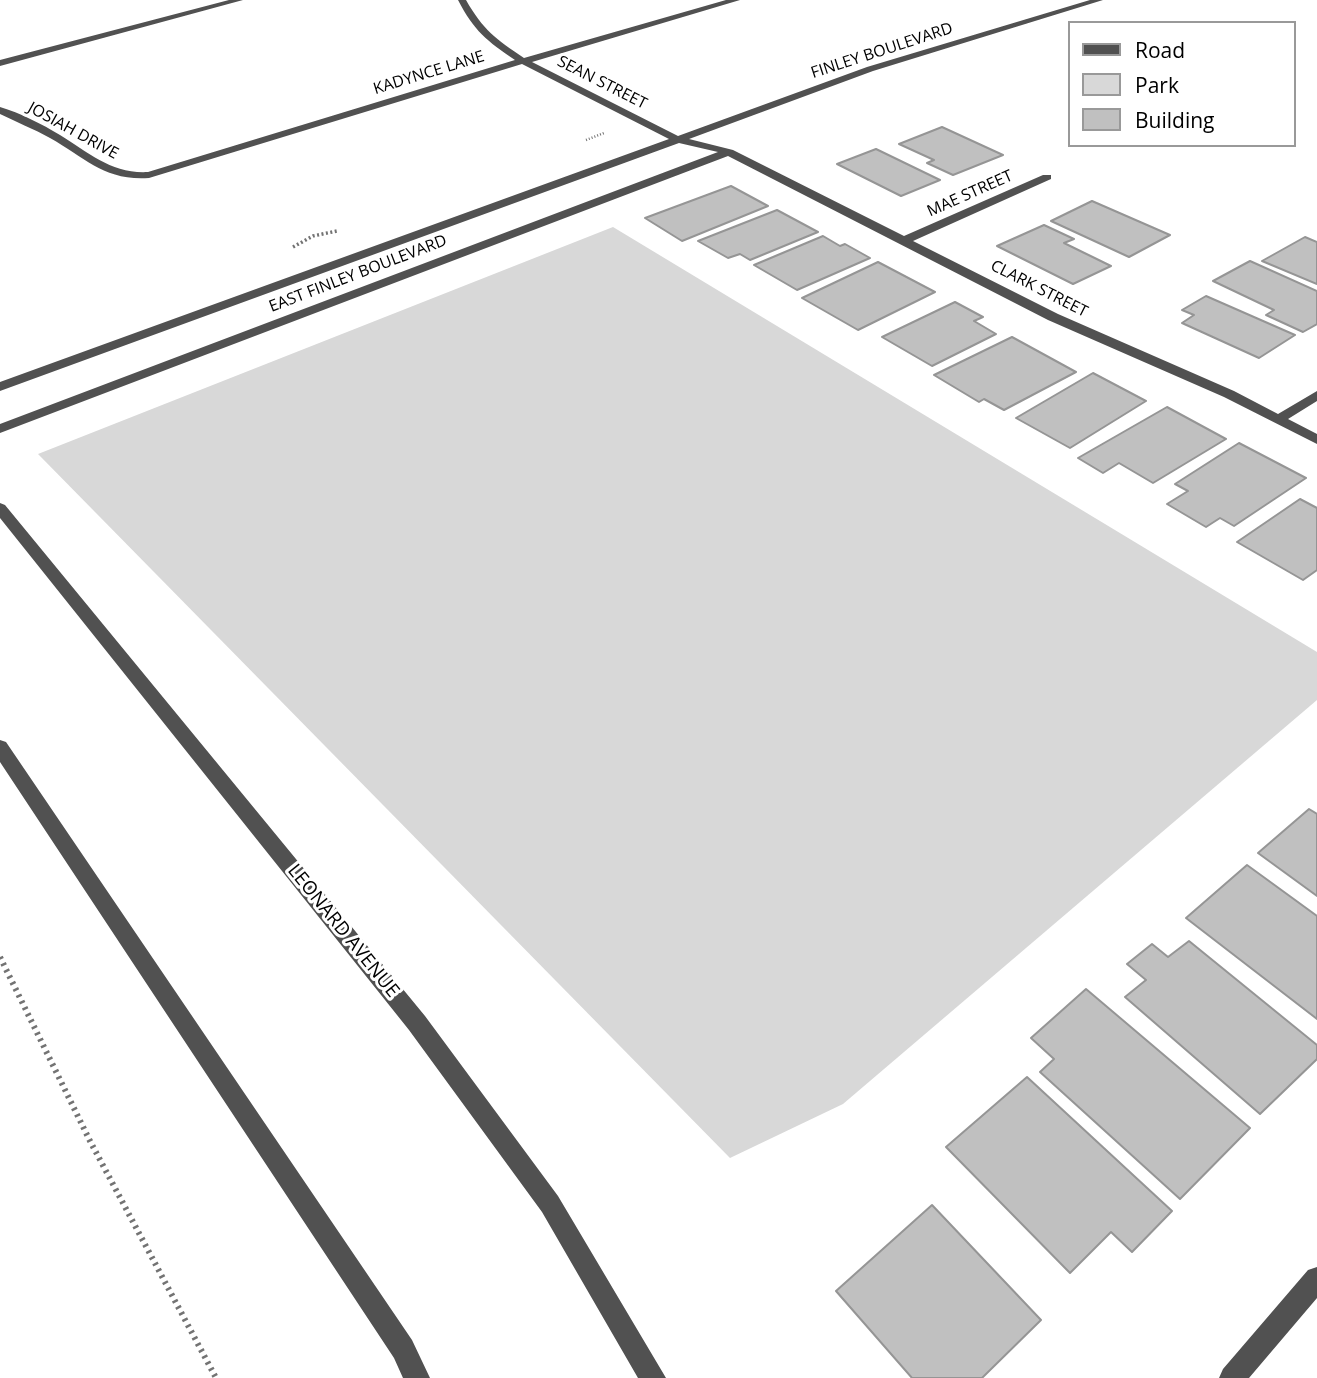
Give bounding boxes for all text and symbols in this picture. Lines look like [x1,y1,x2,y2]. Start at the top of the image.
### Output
street label: FINLEY BOULEVARD [809,19,955,83]
legend [1068,21,1296,147]
text: Road [1135,36,1185,64]
street label: KADYNCE LANE [371,47,487,99]
street label: SEAN STREET [554,52,650,114]
text: Park [1135,71,1179,99]
street label: JOSIAH DRIVE [24,98,122,164]
text: Building [1135,106,1214,134]
street label: MAE STREET [924,167,1016,221]
street label: EAST FINLEY BOULEVARD [266,231,450,317]
street label: CLARK STREET [987,256,1091,322]
street label: LEONARD AVENUE [282,860,404,1002]

